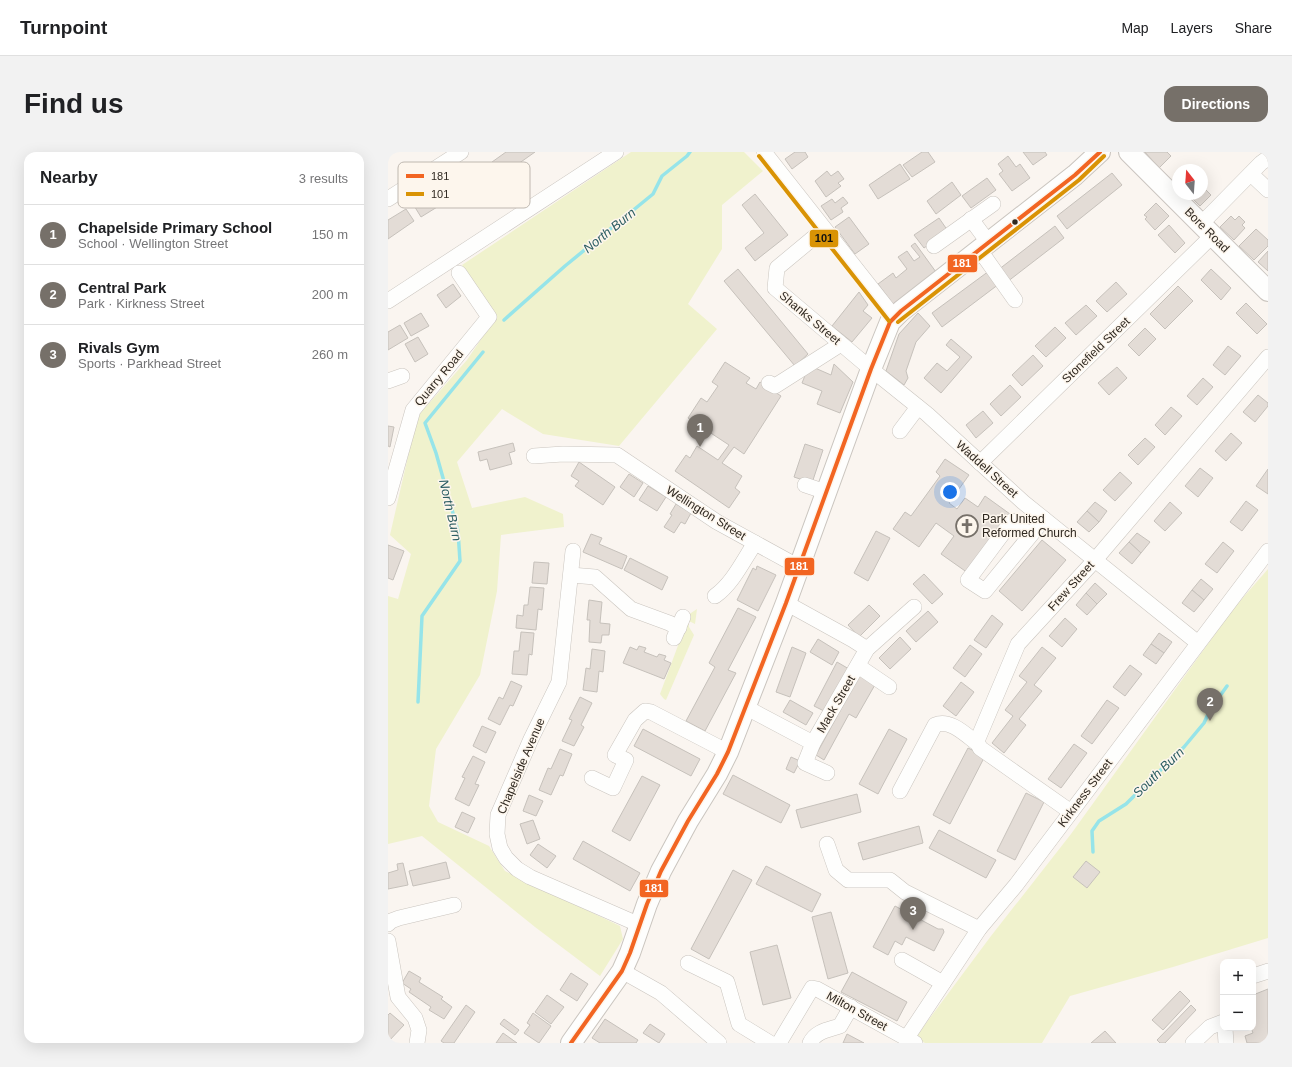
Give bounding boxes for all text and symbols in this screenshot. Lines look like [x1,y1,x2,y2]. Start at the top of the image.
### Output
text: Turnpoint [20,17,107,38]
text: Map [1121,20,1149,36]
text: Layers [1171,20,1213,36]
text: Share [1235,20,1272,36]
button: Directions [1164,86,1268,122]
text: Find us [24,88,124,119]
legend [398,162,530,208]
north arrow [1172,164,1208,200]
text: Nearby [40,168,98,187]
text: 181 [431,170,449,182]
text: 3 results [299,171,348,186]
text: 101 [431,188,449,200]
water label: North Burn [580,205,638,256]
street label: Bore Road [1182,205,1232,255]
unlabelled marker [1010,217,1020,227]
text: Chapelside Primary School [78,219,272,236]
text: 1 [49,227,57,242]
text: 150 m [312,227,348,242]
line badge: 101 [809,229,839,248]
text: 101 [815,232,833,244]
text: School · Wellington Street [78,236,228,251]
line badge: 181 [947,254,978,273]
text: 181 [953,257,971,269]
text: Central Park [78,279,166,296]
text: 2 [49,287,57,302]
text: 200 m [312,287,348,302]
street label: Shanks Street [777,288,844,348]
text: Park · Kirkness Street [78,296,204,311]
street label: Stonefield Street [1059,314,1133,386]
text: Rivals Gym [78,339,160,356]
text: 3 [49,347,57,362]
text: 260 m [312,347,348,362]
street label: Quarry Road [412,347,466,409]
text: Sports · Parkhead Street [78,356,221,371]
pin: 1 [687,414,713,447]
street label: Waddell Street [953,438,1021,501]
water label: North Burn [436,478,465,542]
your location [940,482,960,502]
street label: Wellington Street [664,483,749,543]
place label: Park United Reformed Church [982,512,1077,540]
church icon: Park United Reformed Church [954,513,980,539]
line badge: 181 [784,557,815,576]
street label: Frew Street [1045,558,1097,614]
text: 181 [790,560,808,572]
street label: Mack Street [814,672,858,735]
pin: 2 [1197,688,1223,721]
street label: Chapelside Avenue [494,715,548,816]
water label: South Burn [1130,744,1187,800]
street label: Kirkness Street [1055,756,1115,830]
line badge: 181 [639,879,669,898]
text: 181 [645,882,663,894]
pin: 3 [900,897,926,930]
map controls [1220,959,1256,1031]
button: + [1220,959,1256,995]
street label: Milton Street [824,989,890,1034]
button: − [1220,995,1256,1031]

